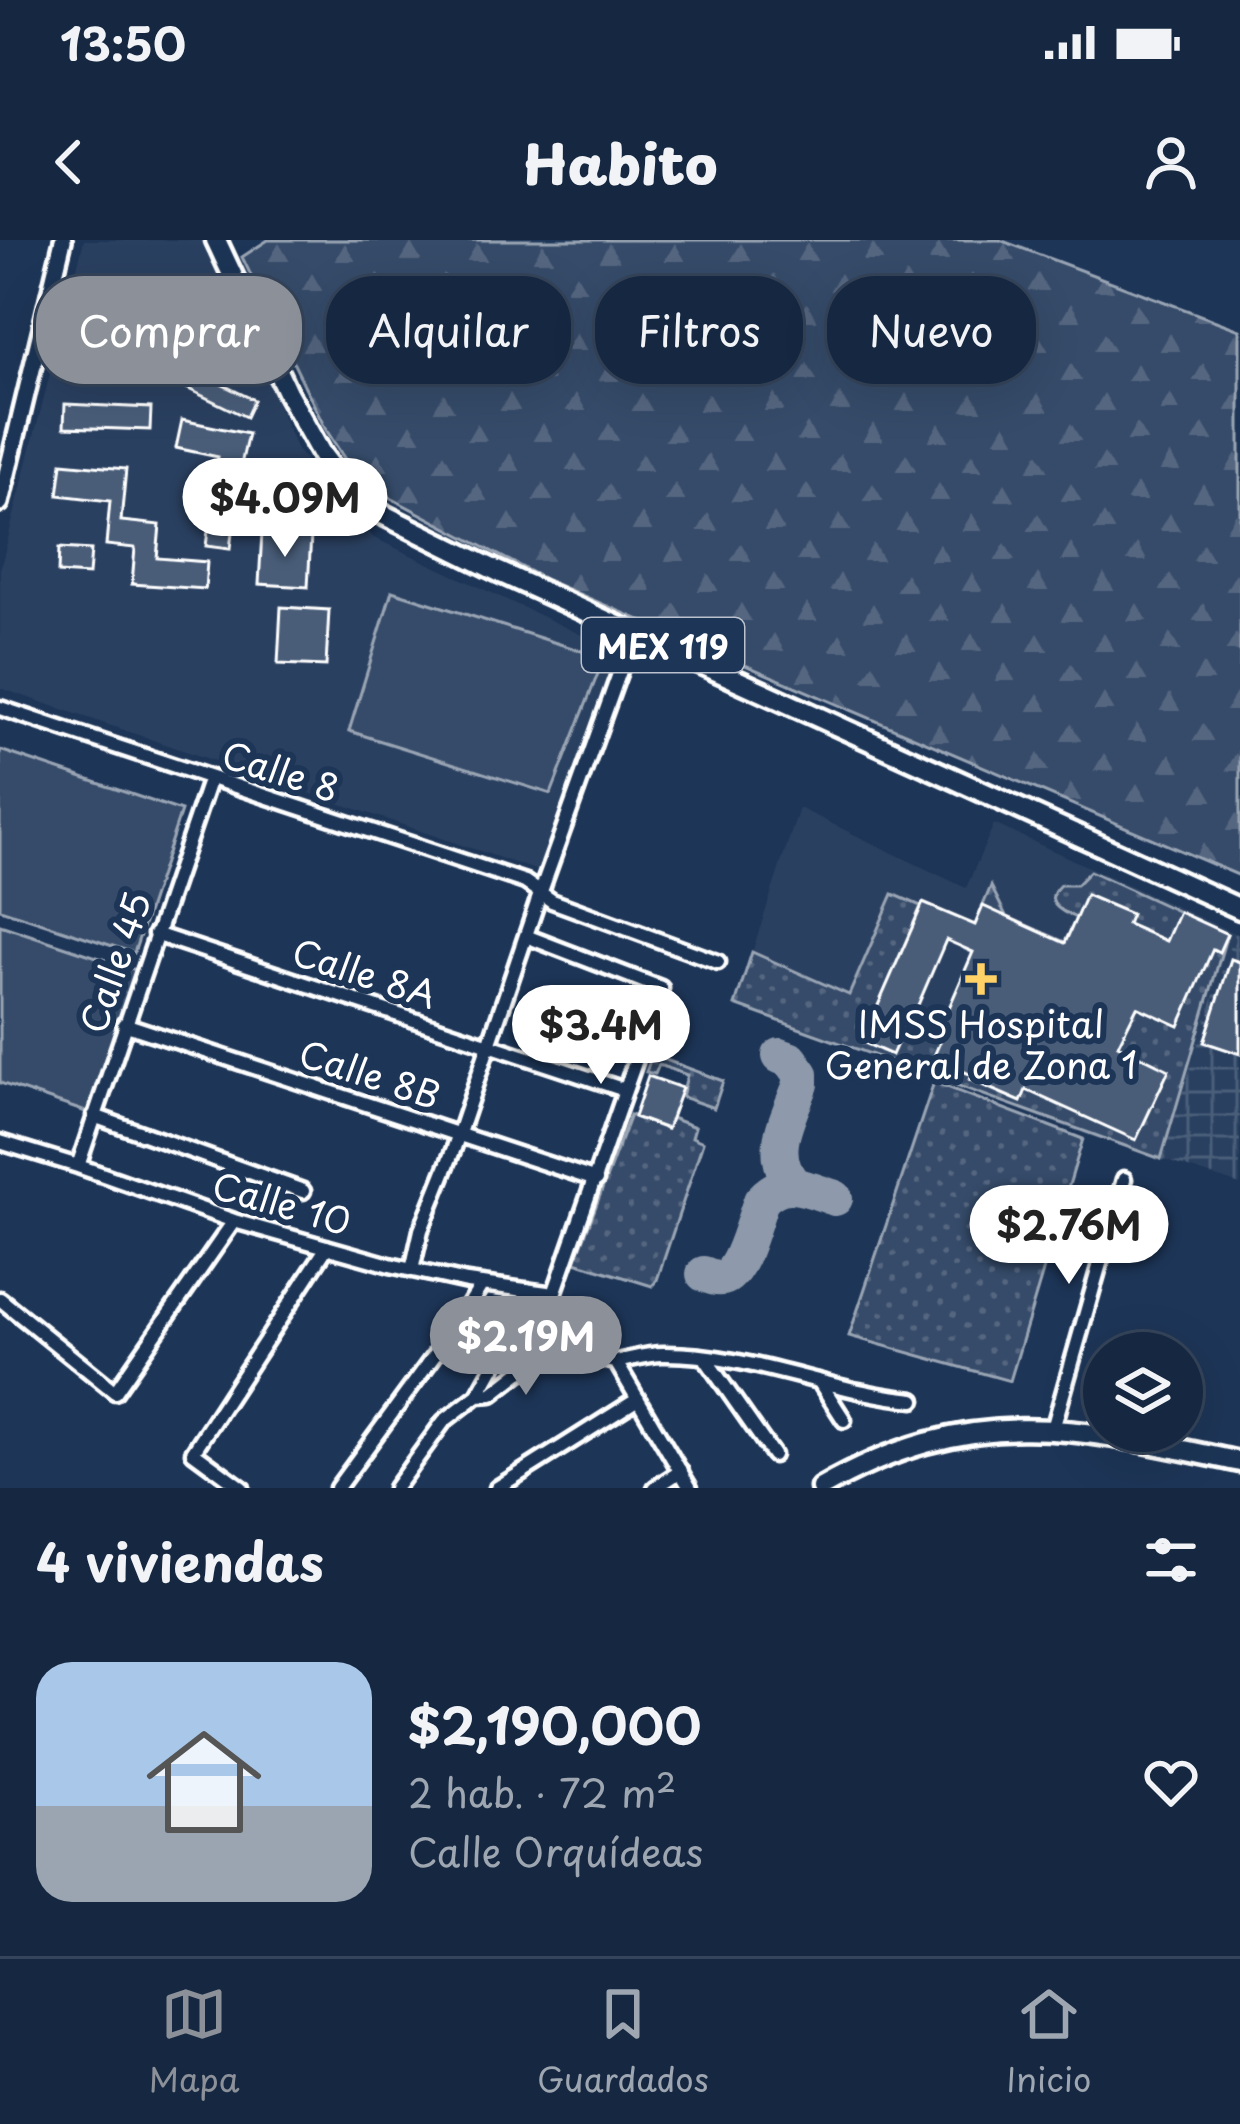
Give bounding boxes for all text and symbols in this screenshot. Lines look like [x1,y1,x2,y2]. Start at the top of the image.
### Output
text: 13:50 [60,8,186,76]
text: Habito [523,122,717,203]
icon: back [36,129,102,195]
icon: person [1138,129,1204,195]
chip: Comprar [36,276,302,384]
chip: Alquilar [326,276,571,384]
chip: Filtros [595,276,803,384]
chip: Nuevo [827,276,1036,384]
pin: $4.09M [187,458,383,560]
text: $4.09M [209,467,361,526]
road number: MEX 119 [582,618,744,672]
street label: Calle 8 [215,726,347,814]
street label: Calle 45 [65,884,163,1040]
street label: Calle 8A [286,923,444,1021]
marker: IMSS Hospital General de Zona 1 [965,963,997,995]
pin: $3.4M [517,985,685,1087]
text: $3.4M [539,994,663,1053]
place label: IMSS Hospital General de Zona 1 [825,996,1137,1091]
street label: Calle 8B [293,1025,447,1121]
street label: Calle 10 [207,1157,357,1247]
pin: $2.76M [971,1185,1167,1287]
text: $2.76M [997,1194,1142,1253]
pin: $2.19M [428,1296,624,1398]
text: $2.19M [457,1305,595,1364]
map controls [1083,1332,1203,1452]
button: layers [1083,1332,1203,1452]
text: 4 viviendas [36,1522,324,1599]
icon: filters [1138,1527,1204,1593]
text: $2,190,000 [408,1685,701,1762]
icon: home [132,1710,276,1854]
icon: heart [1138,1749,1204,1815]
text: 2 hab. · 72 m² [408,1762,676,1821]
text: Calle Orquídeas [408,1821,703,1880]
tab: Mapa [149,1981,239,2103]
tab: Guardados [537,1981,709,2103]
tab: Inicio [1006,1981,1091,2103]

